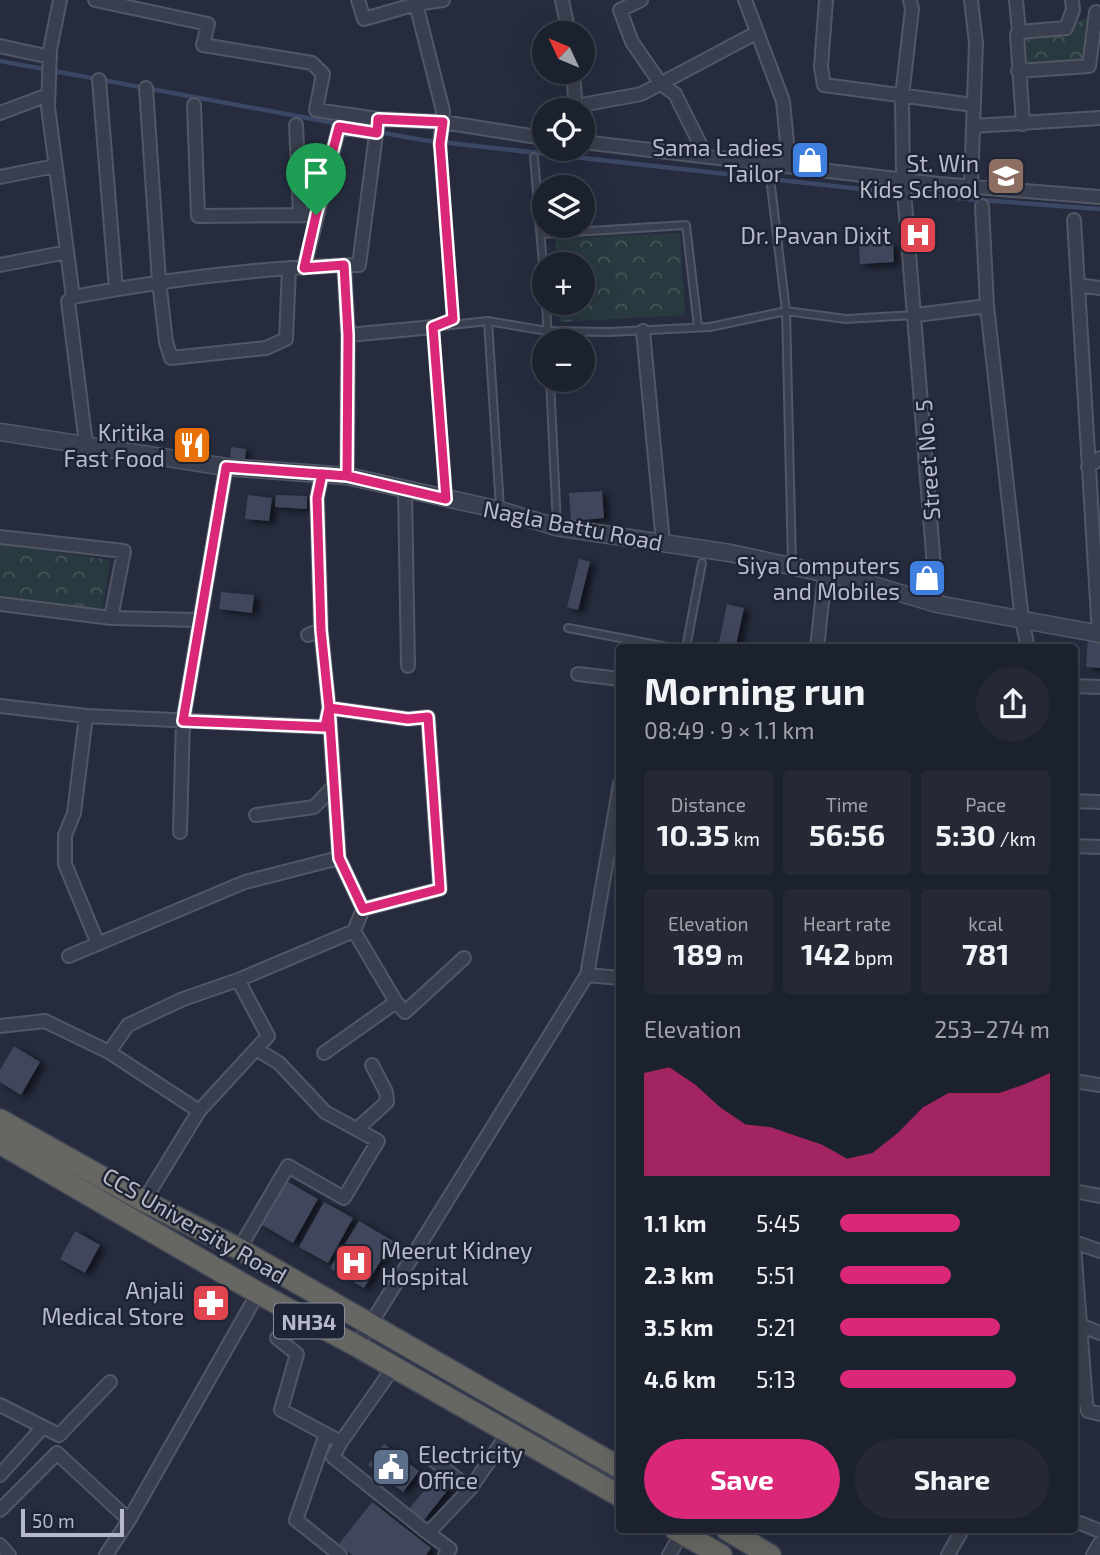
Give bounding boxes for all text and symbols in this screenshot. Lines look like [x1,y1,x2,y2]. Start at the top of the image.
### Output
north arrow [532,21,595,84]
map controls [532,21,595,392]
button: locate [532,98,595,161]
place label: Sama Ladies Tailor [652,133,783,187]
shop icon: Sama Ladies Tailor [789,139,831,181]
pin [286,143,346,215]
place label: St. Win Kids School [859,149,979,203]
icon: arrive [297,154,335,192]
school or university icon: St. Win Kids School [985,155,1027,197]
button: layers [532,175,595,238]
hospital icon: Dr. Pavan Dixit [897,214,939,256]
place label: Dr. Pavan Dixit [740,221,891,249]
button: + [532,252,595,315]
button: − [532,329,595,392]
street label: Street No. 5 [909,399,945,521]
place label: Kritika Fast Food [64,418,165,472]
restaurant icon: Kritika Fast Food [171,424,213,466]
street label: Nagla Battu Road [481,494,665,556]
place label: Siya Computers and Mobiles [737,551,900,605]
shop icon: Siya Computers and Mobiles [906,557,948,599]
text: Morning run [644,667,865,713]
button: share [976,667,1050,741]
text: 08:49 · 9 × 1.1 km [644,716,814,744]
text: Distance [671,793,746,816]
text: Time [826,793,868,816]
text: Pace [965,793,1006,816]
text: 10.35 [657,816,729,852]
text: 56:56 [809,816,885,852]
text: 5:30 [935,816,996,852]
text: km [729,827,760,850]
text: /km [996,827,1036,850]
text: Elevation [668,912,749,935]
text: Heart rate [803,912,891,935]
text: kcal [968,912,1003,935]
text: 189 [673,935,723,971]
text: 142 [801,935,850,971]
text: 781 [962,935,1009,971]
text: m [723,946,743,969]
text: bpm [850,946,893,969]
text: Elevation [644,1015,742,1043]
text: 253–274 m [934,1015,1050,1043]
street label: CCS University Road [98,1161,292,1289]
text: 1.1 km [644,1209,707,1237]
text: 5:45 [756,1209,800,1237]
place label: Meerut Kidney Hospital [381,1236,532,1290]
hospital icon: Meerut Kidney Hospital [333,1242,375,1284]
text: 2.3 km [644,1261,714,1289]
text: 5:51 [756,1261,795,1289]
place label: Anjali Medical Store [41,1276,184,1330]
pharmacy icon: Anjali Medical Store [190,1282,232,1324]
road number: NH34 [274,1304,344,1338]
text: 3.5 km [644,1313,713,1341]
text: 5:21 [756,1313,796,1341]
text: 4.6 km [644,1365,716,1393]
text: 5:13 [756,1365,796,1393]
button: Save [644,1439,840,1519]
button: Share [854,1439,1050,1519]
place label: Electricity Office [418,1440,523,1494]
public building icon: Electricity Office [370,1446,412,1488]
scale bar [21,1506,124,1538]
text: 50 m [32,1509,75,1532]

